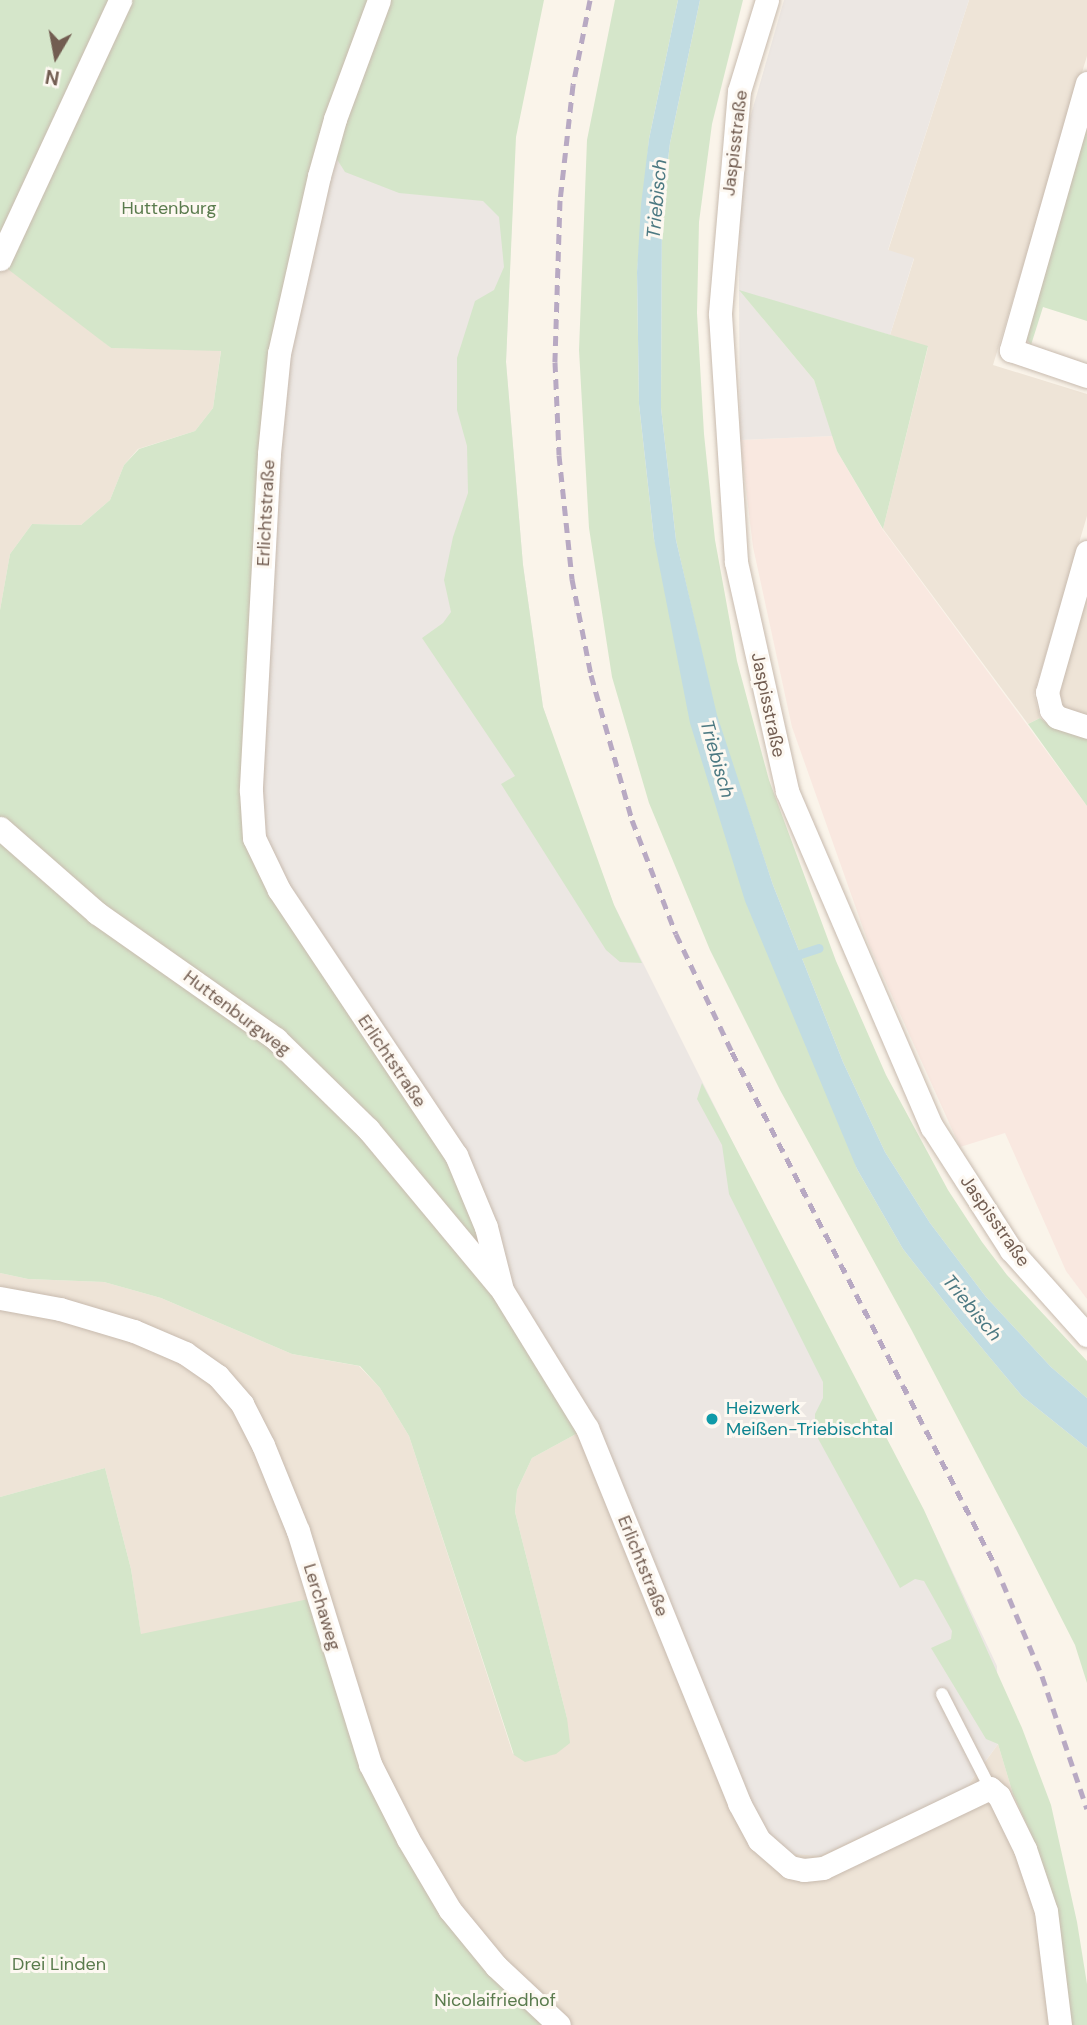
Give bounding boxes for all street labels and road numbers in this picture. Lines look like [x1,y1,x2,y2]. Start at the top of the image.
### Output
street label: Jaspisstraße [718,89,752,197]
street label: Erlichtstraße [252,459,280,567]
street label: Jaspisstraße [746,651,790,759]
street label: Huttenburgweg [179,966,295,1060]
street label: Erlichtstraße [353,1011,431,1111]
street label: Jaspisstraße [956,1171,1034,1271]
street label: Erlichtstraße [613,1512,673,1620]
street label: Lerchaweg [299,1561,345,1653]

